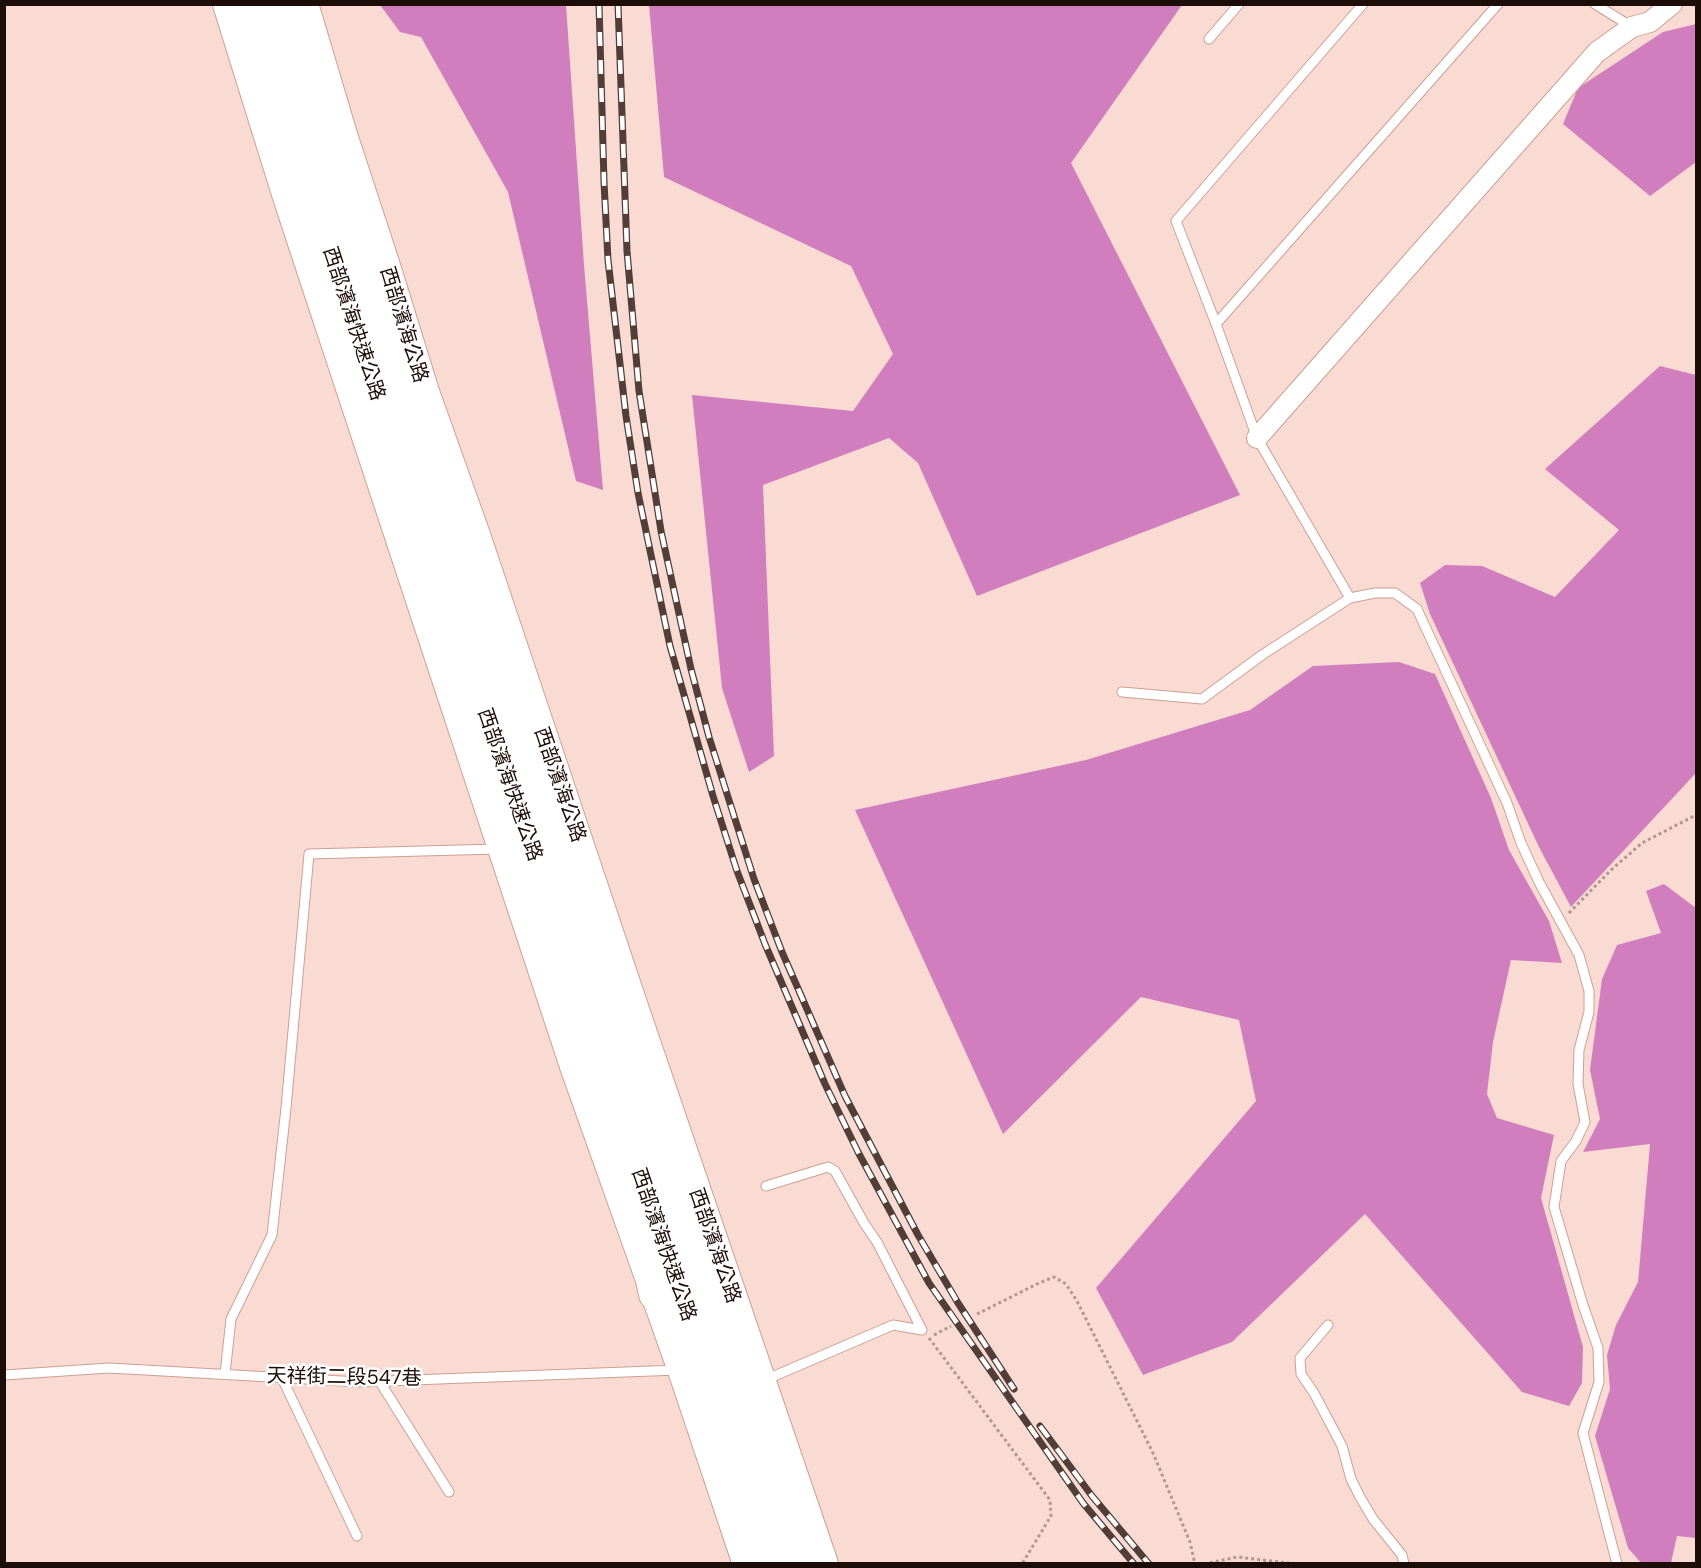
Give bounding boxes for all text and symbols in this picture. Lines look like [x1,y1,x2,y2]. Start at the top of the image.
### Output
street label: 西部濱海快速公路 [317,244,389,404]
street label: 西部濱海公路 [374,264,432,386]
street label: 西部濱海快速公路 [472,705,546,865]
street label: 西部濱海公路 [528,724,590,846]
street label: 西部濱海快速公路 [626,1165,700,1325]
street label: 西部濱海公路 [683,1185,745,1307]
street label: 天祥街二段547巷 [266,1365,422,1391]

